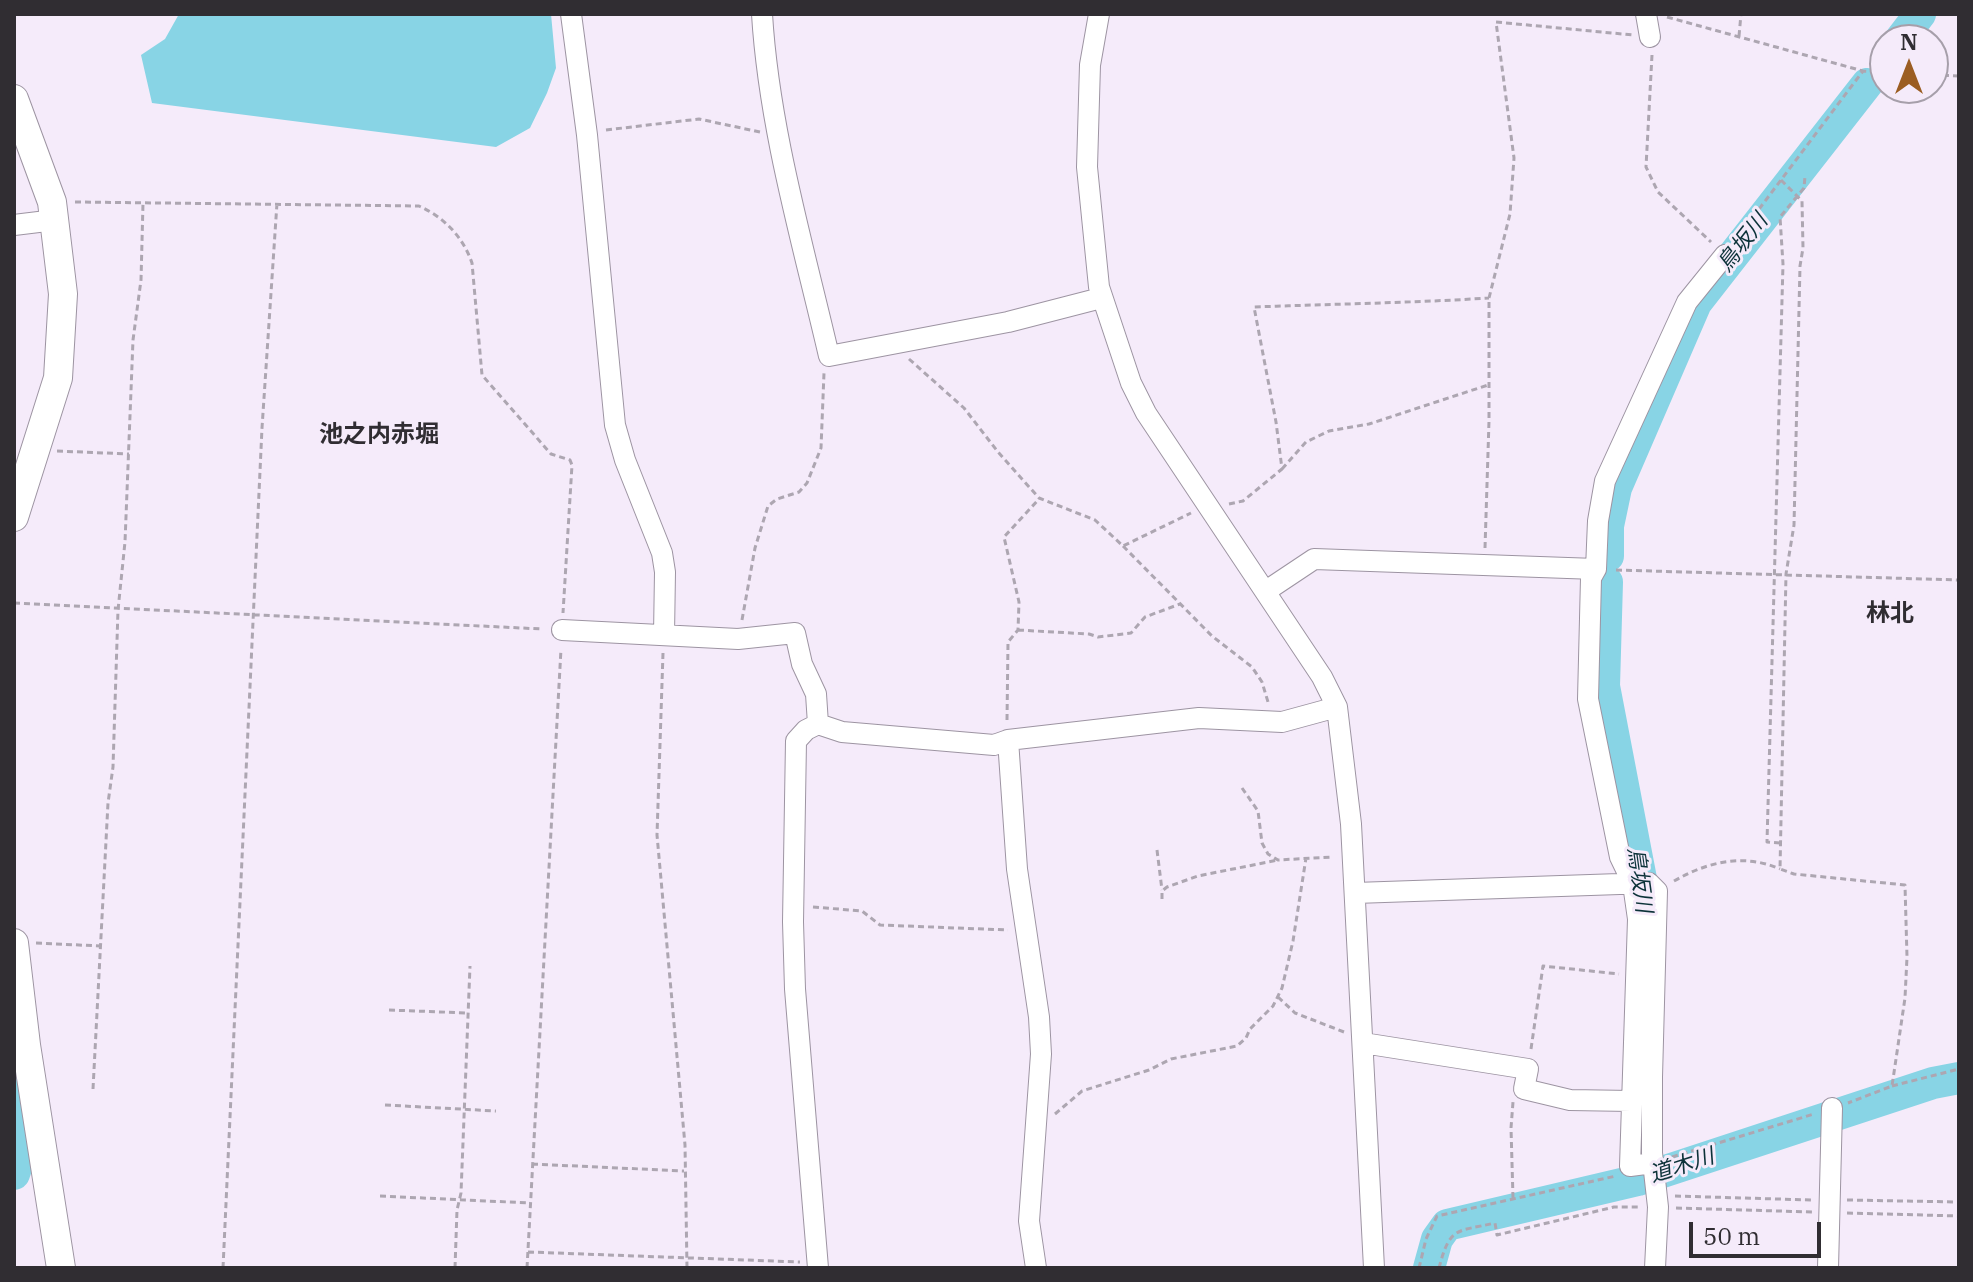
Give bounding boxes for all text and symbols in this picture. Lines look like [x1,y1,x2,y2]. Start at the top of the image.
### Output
north arrow [1869,24,1949,104]
text: N [1900,27,1918,56]
water label: 鳥坂川 [1712,209,1774,277]
district label: 池之内赤堀 [319,421,439,449]
district label: 林北 [1866,600,1914,628]
water label: 鳥坂川 [1621,845,1657,915]
water label: 道木川 [1647,1143,1717,1189]
scale bar [1693,1206,1825,1256]
text: 50 m [1703,1220,1760,1252]

